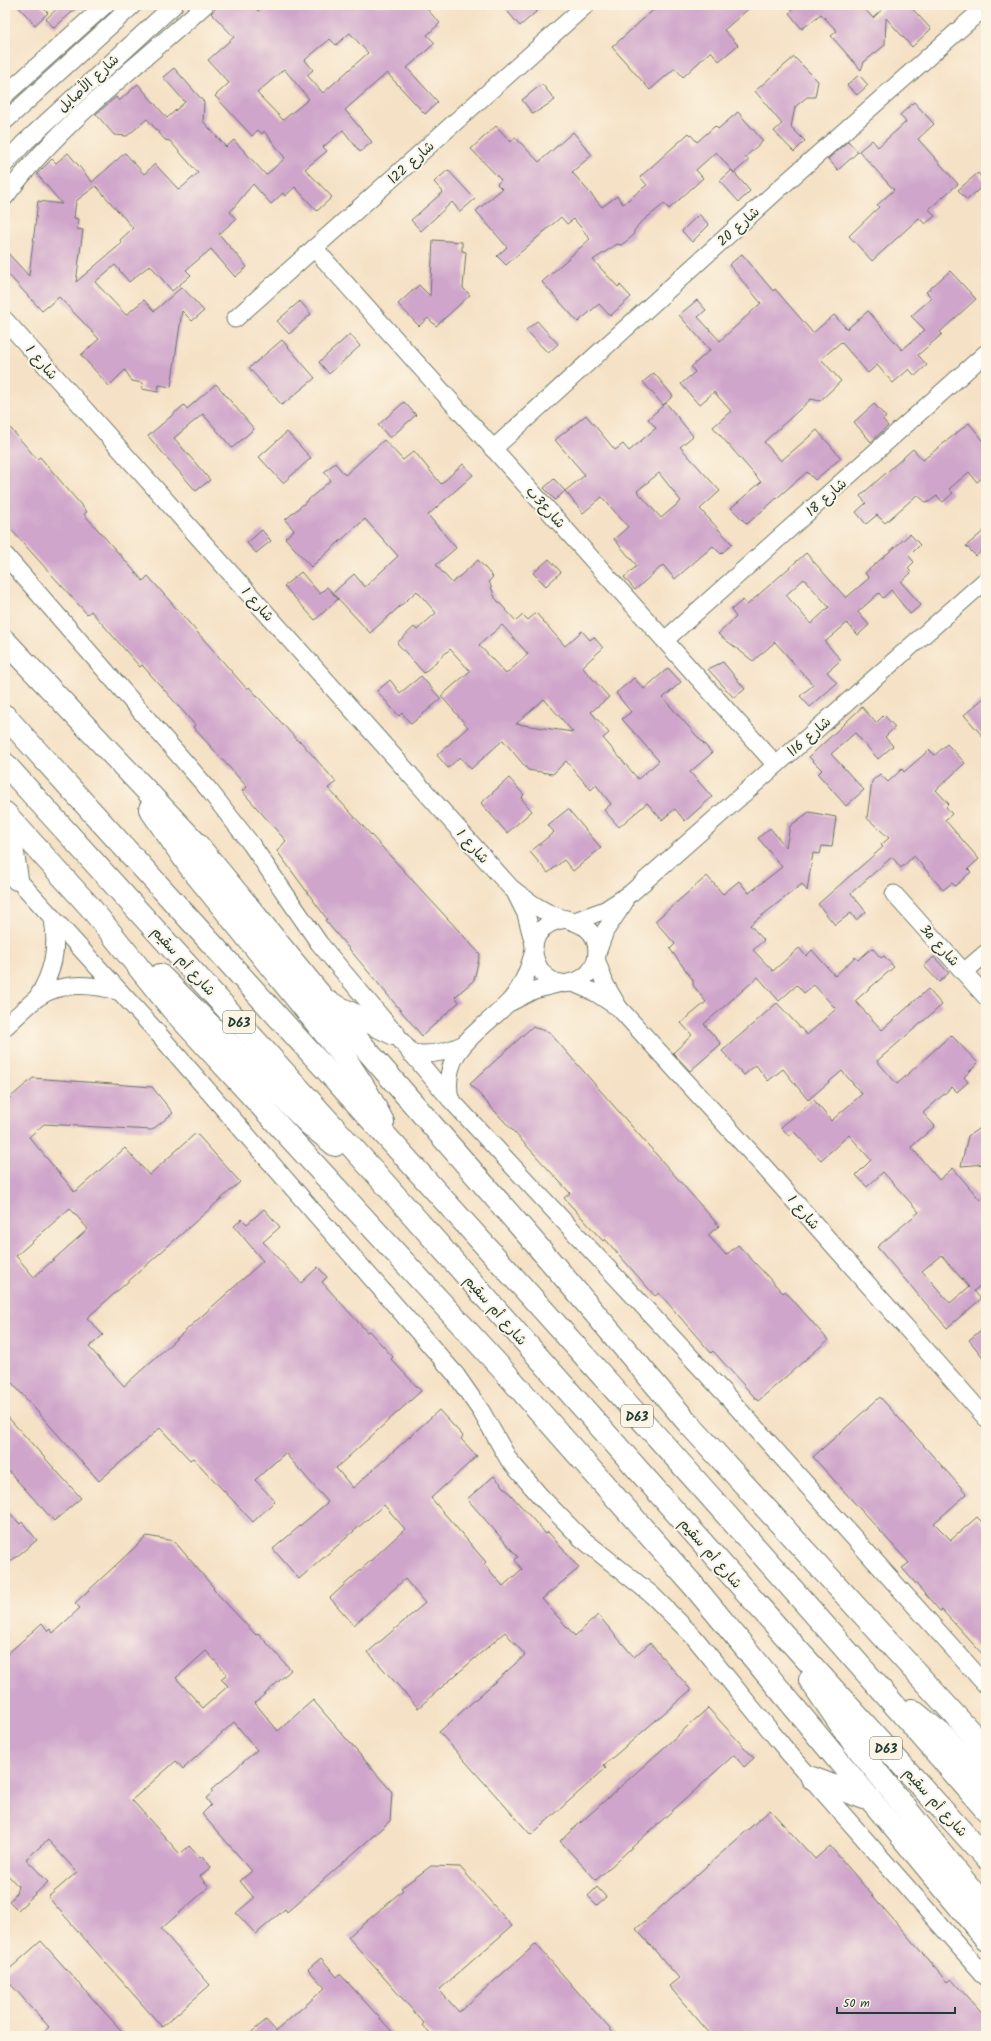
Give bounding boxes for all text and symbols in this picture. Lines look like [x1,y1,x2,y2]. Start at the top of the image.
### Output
street label: شارع الأصايل [53,49,125,118]
street label: شارع 22ا [384,136,440,190]
street label: شارع 20 [712,201,765,252]
street label: شارع 1 [20,340,63,385]
street label: شارع 18 [801,473,852,522]
street label: شارع3ب [520,482,570,534]
street label: شارع 1 [236,582,279,627]
street label: شارع 16ا [783,712,836,762]
street label: شارع 1 [451,824,494,869]
street label: 3a شارع [914,920,964,972]
street label: شارع أم سقيم [146,922,220,1001]
road number: D63 [223,1011,255,1033]
street label: شارع 1 [782,1190,825,1235]
street label: شارع أم سقيم [458,1271,532,1351]
road number: D63 [621,1405,653,1427]
street label: شارع أم سقيم [673,1514,747,1594]
road number: D63 [870,1737,902,1759]
street label: شارع أم سقيم [898,1763,972,1842]
scale bar [837,1989,955,2015]
text: 50 m [843,1994,870,2013]

